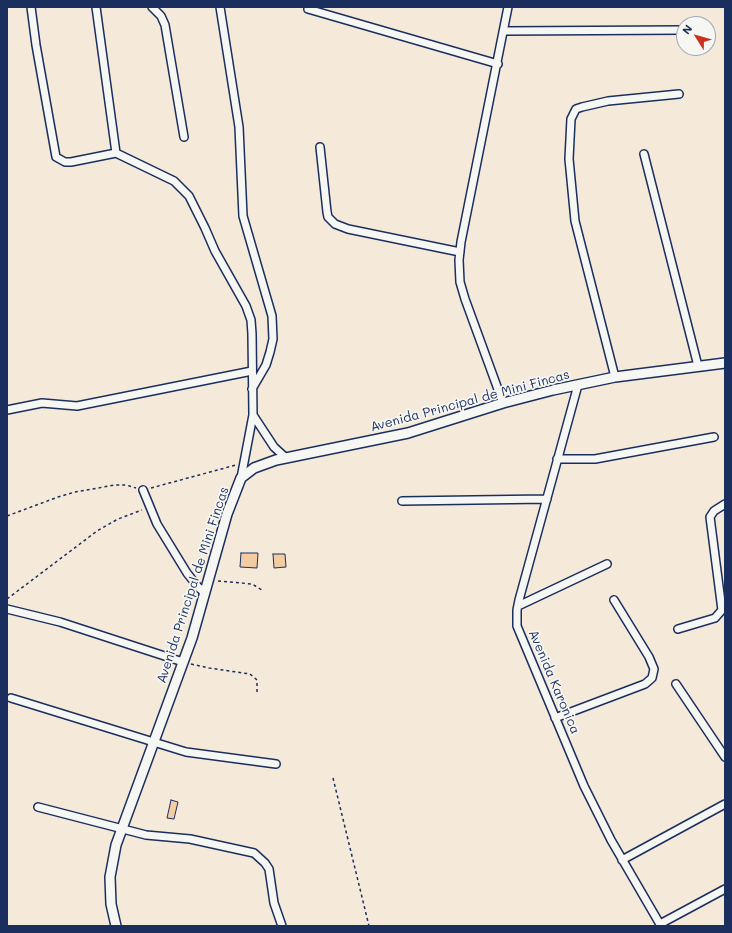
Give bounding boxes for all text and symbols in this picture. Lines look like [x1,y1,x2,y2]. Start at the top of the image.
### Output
north arrow [676,16,716,56]
text: N [678,21,695,37]
street label: Avenida Principal de Mini Fincas [369,367,571,435]
street label: Avenida Principal de Mini Fincas [154,485,232,685]
street label: Avenida Karonica [525,628,583,736]

